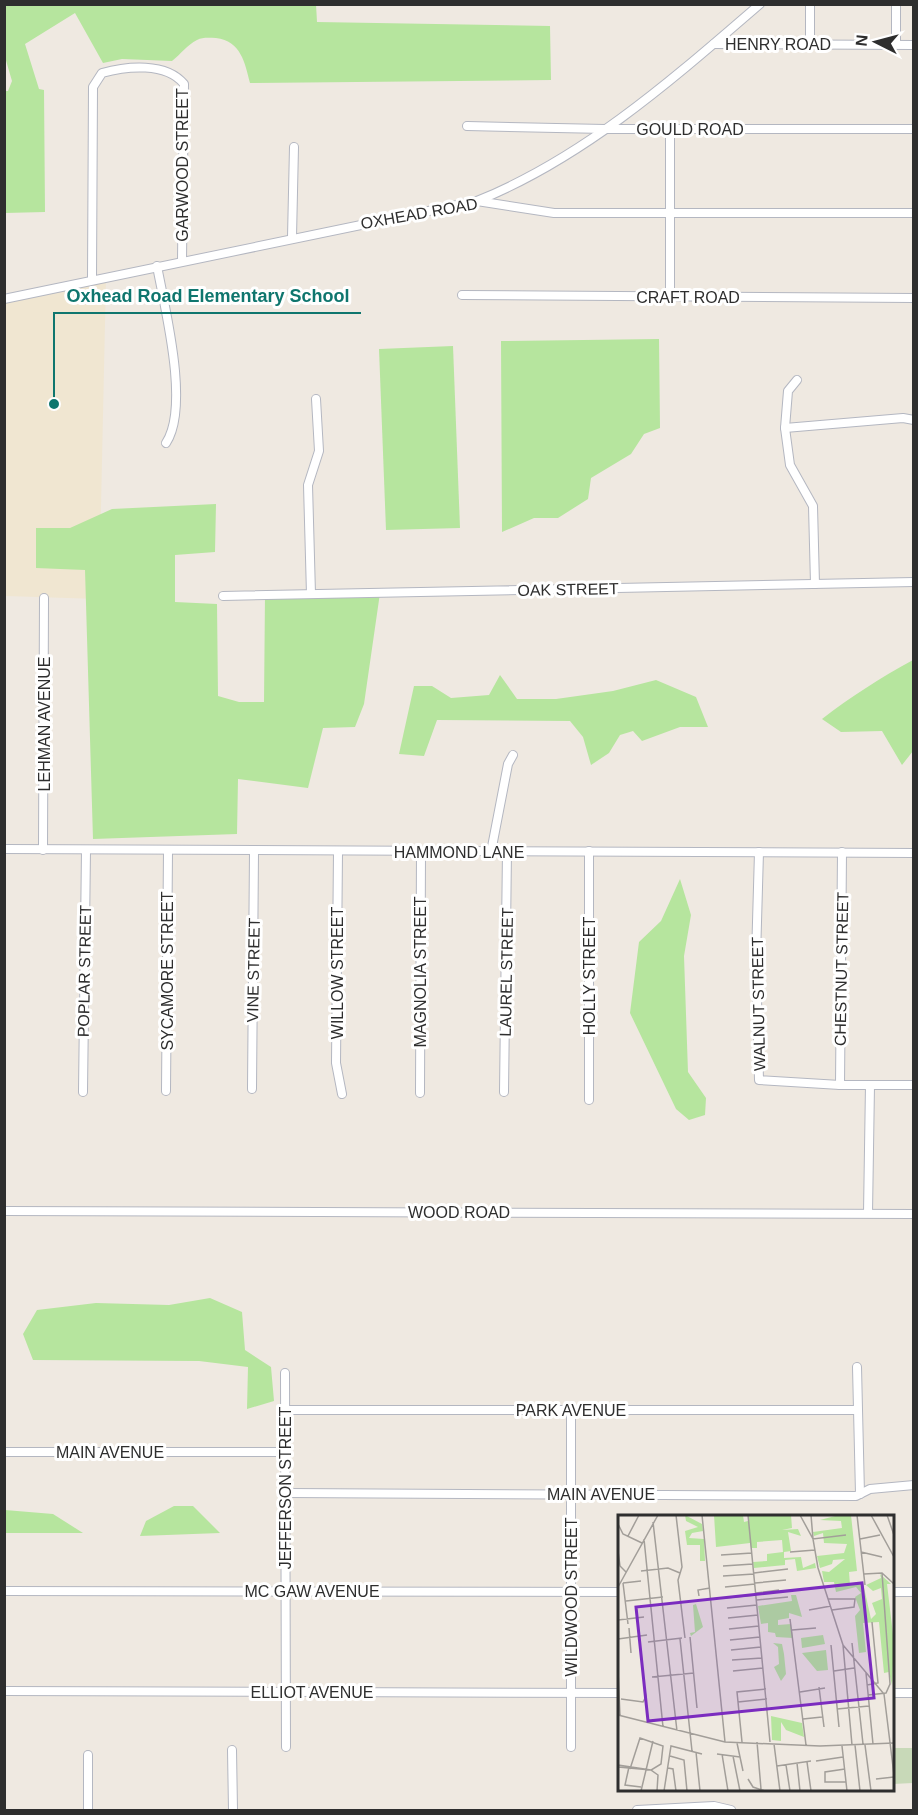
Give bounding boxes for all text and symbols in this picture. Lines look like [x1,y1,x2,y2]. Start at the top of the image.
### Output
north arrow [846,12,906,72]
text: N [853,34,871,47]
street label: HENRY ROAD [725,36,831,53]
street label: GARWOOD STREET [174,88,191,242]
street label: GOULD ROAD [636,121,744,138]
street label: OXHEAD ROAD [359,195,479,232]
callout: Oxhead Road Elementary School [54,277,361,313]
text: Oxhead Road Elementary School [66,286,350,306]
street label: CRAFT ROAD [636,289,740,306]
street label: OAK STREET [517,580,619,599]
street label: LEHMAN AVENUE [36,657,53,791]
street label: HAMMOND LANE [394,844,524,861]
street label: SYCAMORE STREET [159,891,176,1051]
street label: CHESTNUT STREET [832,891,851,1046]
street label: MAGNOLIA STREET [412,896,429,1048]
street label: POPLAR STREET [75,904,94,1037]
street label: WILLOW STREET [329,907,346,1039]
street label: LAUREL STREET [497,907,516,1037]
street label: VINE STREET [244,917,263,1023]
street label: HOLLY STREET [581,917,598,1035]
street label: WALNUT STREET [749,937,768,1071]
street label: WOOD ROAD [408,1204,510,1221]
street label: PARK AVENUE [516,1402,626,1419]
street label: JEFFERSON STREET [277,1406,294,1569]
street label: MAIN AVENUE [56,1444,164,1461]
street label: MAIN AVENUE [547,1486,655,1503]
inset map [618,1515,894,1791]
street label: WILDWOOD STREET [563,1517,580,1677]
street label: MC GAW AVENUE [244,1583,380,1600]
street label: ELLIOT AVENUE [250,1684,374,1701]

